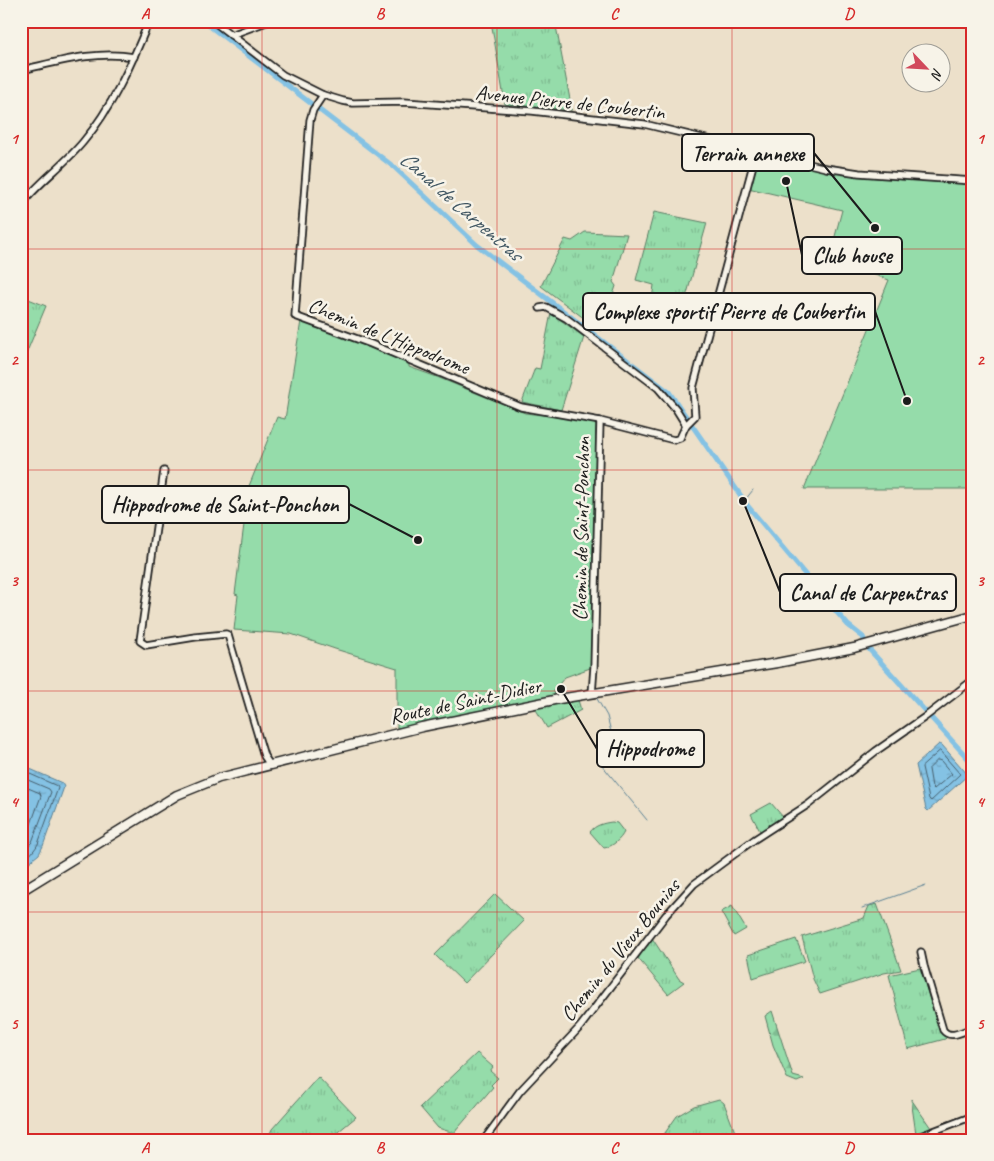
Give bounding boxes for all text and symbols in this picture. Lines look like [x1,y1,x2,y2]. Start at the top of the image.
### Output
text: A [141,4,151,24]
text: B [376,4,386,24]
text: C [610,4,620,24]
text: D [844,4,855,24]
north arrow [902,42,952,92]
text: N [927,66,947,83]
street label: Avenue Pierre de Coubertin [474,79,666,125]
text: 1 [10,129,19,149]
text: 1 [976,129,985,149]
callout: Terrain annexe [682,134,814,171]
text: Terrain annexe [692,140,806,168]
water label: Canal de Carpentras [394,145,531,269]
callout: Club house [802,237,902,274]
text: Club house [812,242,894,270]
street label: Chemin de L'Hippodrome [305,292,475,381]
callout: Complexe sportif Pierre de Coubertin [583,293,875,330]
text: Complexe sportif Pierre de Coubertin [593,298,866,326]
text: 2 [10,350,19,370]
text: 2 [976,350,985,370]
street label: Chemin de Saint-Ponchon [566,436,596,621]
callout: Hippodrome de Saint-Ponchon [102,486,349,523]
text: Hippodrome de Saint-Ponchon [112,491,339,519]
text: 3 [10,571,19,591]
text: 3 [976,571,985,591]
callout: Canal de Carpentras [780,574,956,611]
text: Canal de Carpentras [790,579,948,607]
street label: Route de Saint-Didier [387,672,544,730]
callout: Hippodrome [597,730,704,767]
text: Hippodrome [606,735,696,763]
text: 4 [10,792,19,812]
text: 4 [976,792,985,812]
street label: Chemin du Vieux Bounias [555,872,687,1026]
text: 5 [11,1014,20,1034]
text: 5 [977,1014,986,1034]
text: A [141,1138,151,1158]
text: B [376,1138,386,1158]
text: C [610,1138,620,1158]
text: D [844,1138,855,1158]

